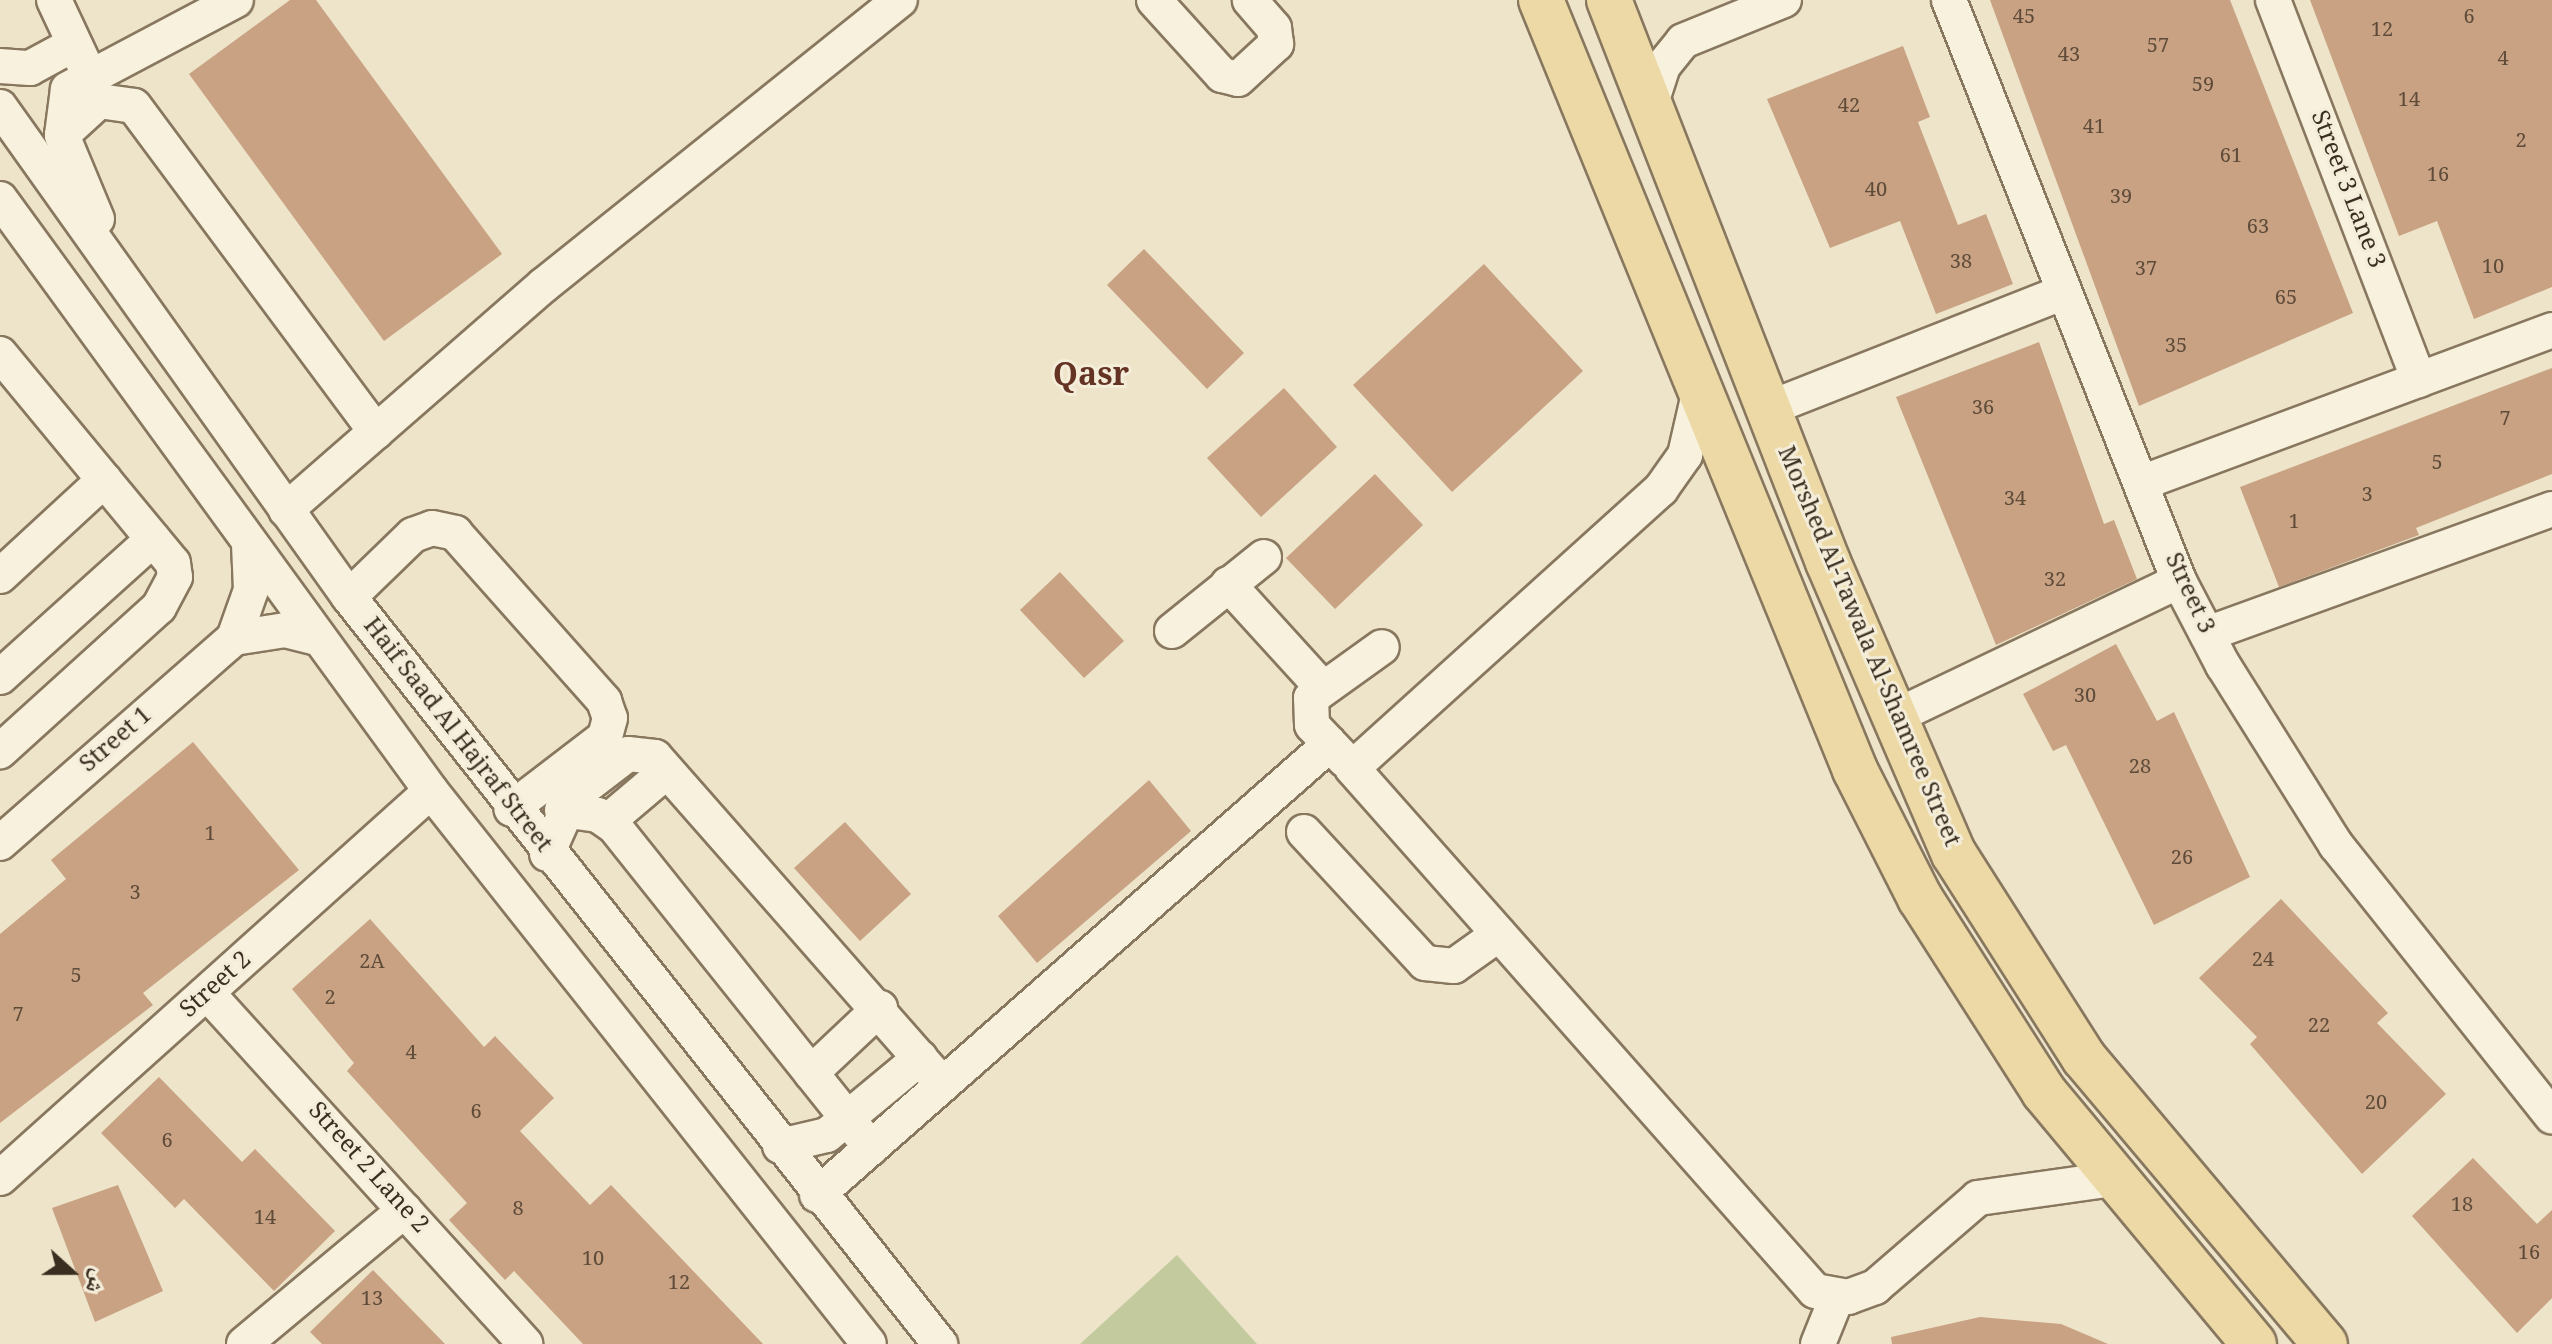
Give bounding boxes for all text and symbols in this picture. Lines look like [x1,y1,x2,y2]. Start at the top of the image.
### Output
house number: 45 [2013,7,2035,31]
house number: 6 [2463,7,2475,31]
house number: 12 [2371,20,2393,44]
house number: 57 [2147,36,2169,60]
house number: 43 [2058,45,2080,69]
house number: 4 [2497,49,2509,73]
house number: 59 [2192,75,2214,99]
house number: 14 [2398,90,2420,114]
house number: 42 [1838,96,1860,120]
street label: Street 3 Lane 3 [2303,107,2389,273]
house number: 41 [2083,117,2105,141]
house number: 2 [2515,131,2527,155]
house number: 61 [2220,146,2242,170]
house number: 16 [2427,165,2449,189]
house number: 40 [1865,180,1887,204]
house number: 39 [2110,187,2132,211]
house number: 63 [2247,217,2269,241]
house number: 38 [1950,252,1972,276]
house number: 10 [2482,257,2504,281]
house number: 37 [2135,259,2157,283]
house number: 65 [2275,288,2297,312]
house number: 35 [2165,336,2187,360]
district label: Qasr [1053,359,1129,397]
house number: 36 [1972,398,1994,422]
house number: 7 [2499,409,2511,433]
street label: Morshed Al-Tawala Al-Shamree Street [1769,443,1965,851]
house number: 5 [2431,453,2443,477]
house number: 3 [2361,485,2373,509]
house number: 34 [2004,489,2026,513]
house number: 1 [2288,512,2300,536]
street label: Street 3 [2157,549,2219,639]
house number: 32 [2044,570,2066,594]
street label: Haif Saad Al Hajraf Street [356,613,556,859]
house number: 30 [2074,686,2096,710]
street label: Street 1 [75,702,159,780]
house number: 28 [2129,757,2151,781]
house number: 1 [204,824,216,848]
house number: 26 [2171,848,2193,872]
house number: 3 [129,883,141,907]
street label: Street 2 [176,947,258,1025]
house number: 24 [2252,950,2274,974]
house number: 2A [359,952,385,976]
house number: 5 [70,966,82,990]
house number: 2 [324,988,336,1012]
house number: 7 [12,1005,24,1029]
house number: 22 [2308,1016,2330,1040]
house number: 4 [405,1043,417,1067]
house number: 20 [2365,1093,2387,1117]
street label: Street 2 Lane 2 [301,1098,433,1240]
house number: 6 [470,1102,482,1126]
house number: 6 [161,1131,173,1155]
house number: 18 [2451,1195,2473,1219]
house number: 8 [512,1199,524,1223]
house number: 14 [254,1208,276,1232]
north arrow [32,1232,112,1312]
house number: 16 [2518,1243,2540,1267]
house number: 10 [582,1249,604,1273]
text: ش [72,1263,116,1298]
house number: 12 [668,1273,690,1297]
house number: 13 [361,1289,383,1313]

